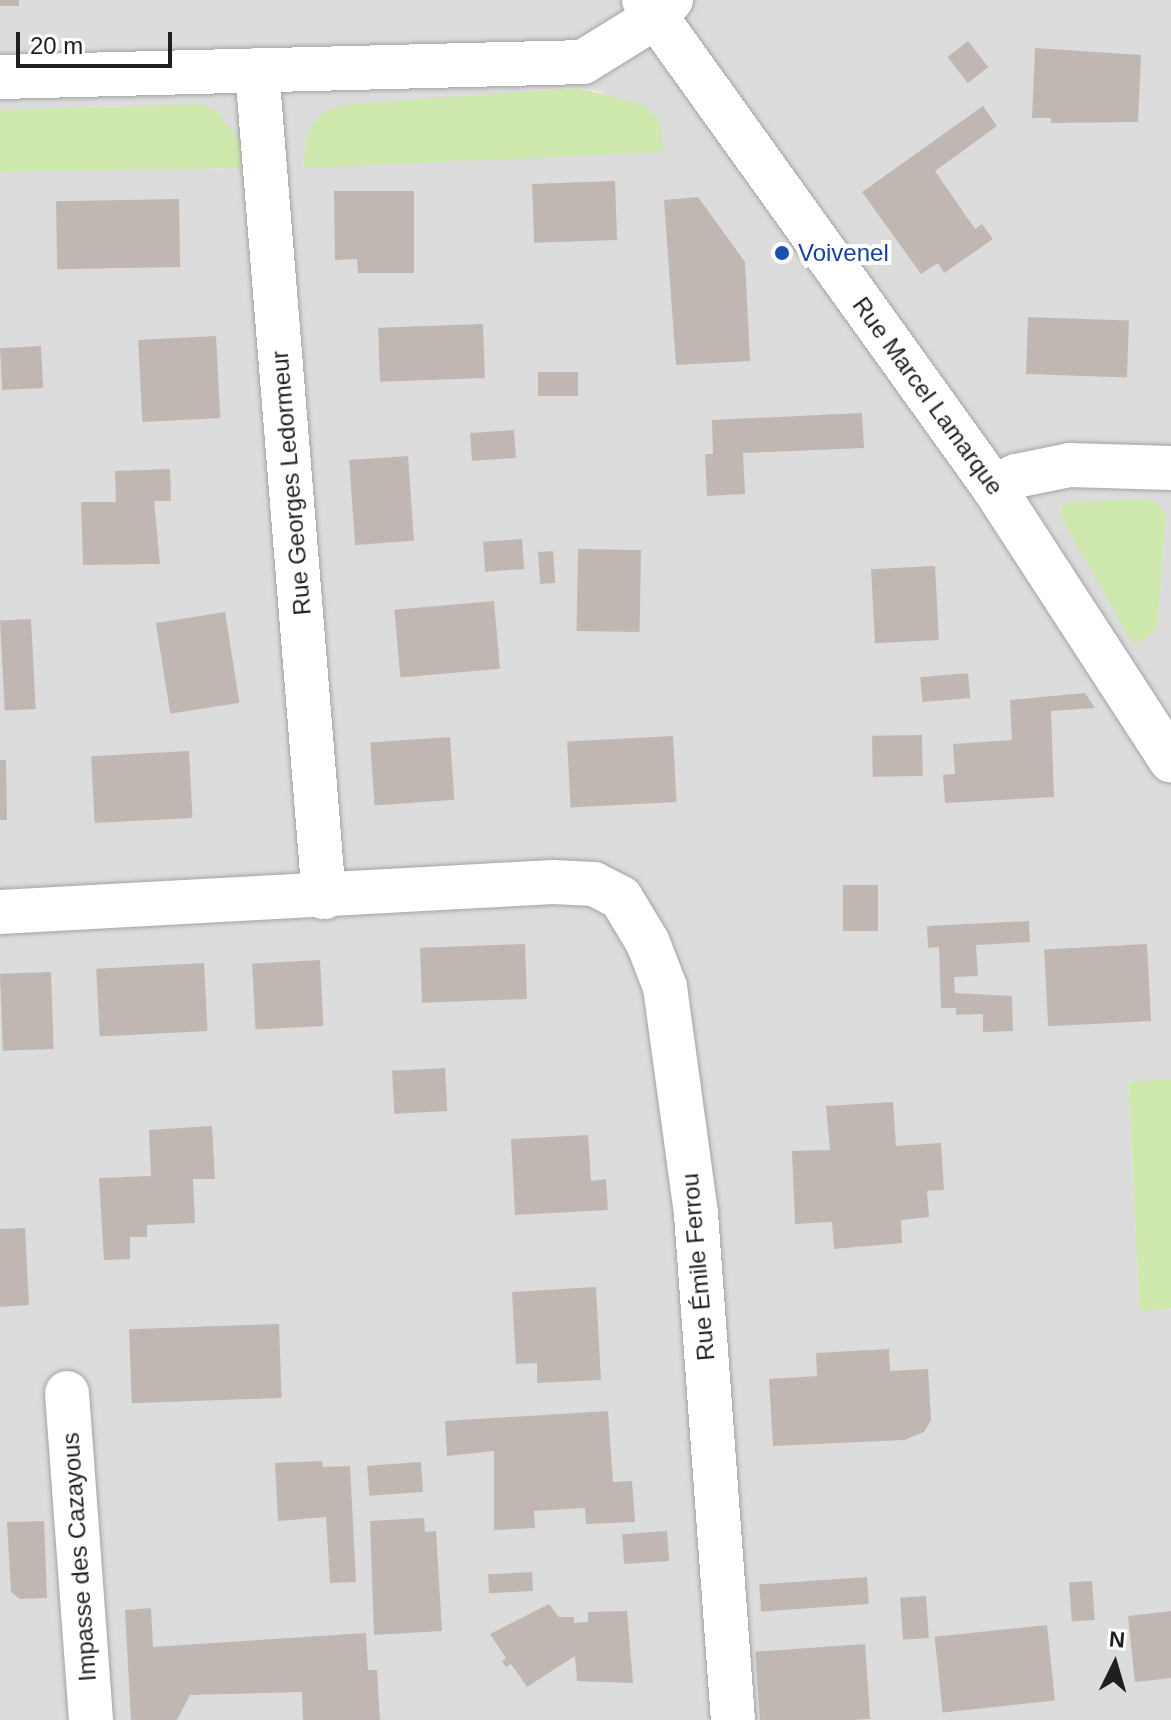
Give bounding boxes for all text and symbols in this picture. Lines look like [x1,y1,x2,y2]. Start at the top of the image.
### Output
scale bar [20,16,176,66]
text: 20 m [30,32,83,59]
place label: Voivenel [798,239,889,267]
marker: Voivenel [773,244,791,262]
street label: Rue Marcel Lamarque [847,291,1009,501]
street label: Rue Georges Ledormeur [265,350,317,616]
street label: Rue Émile Ferrou [675,1172,721,1362]
street label: Impasse des Cazayous [56,1432,102,1682]
north arrow [1075,1624,1155,1704]
text: N [1108,1626,1126,1653]

